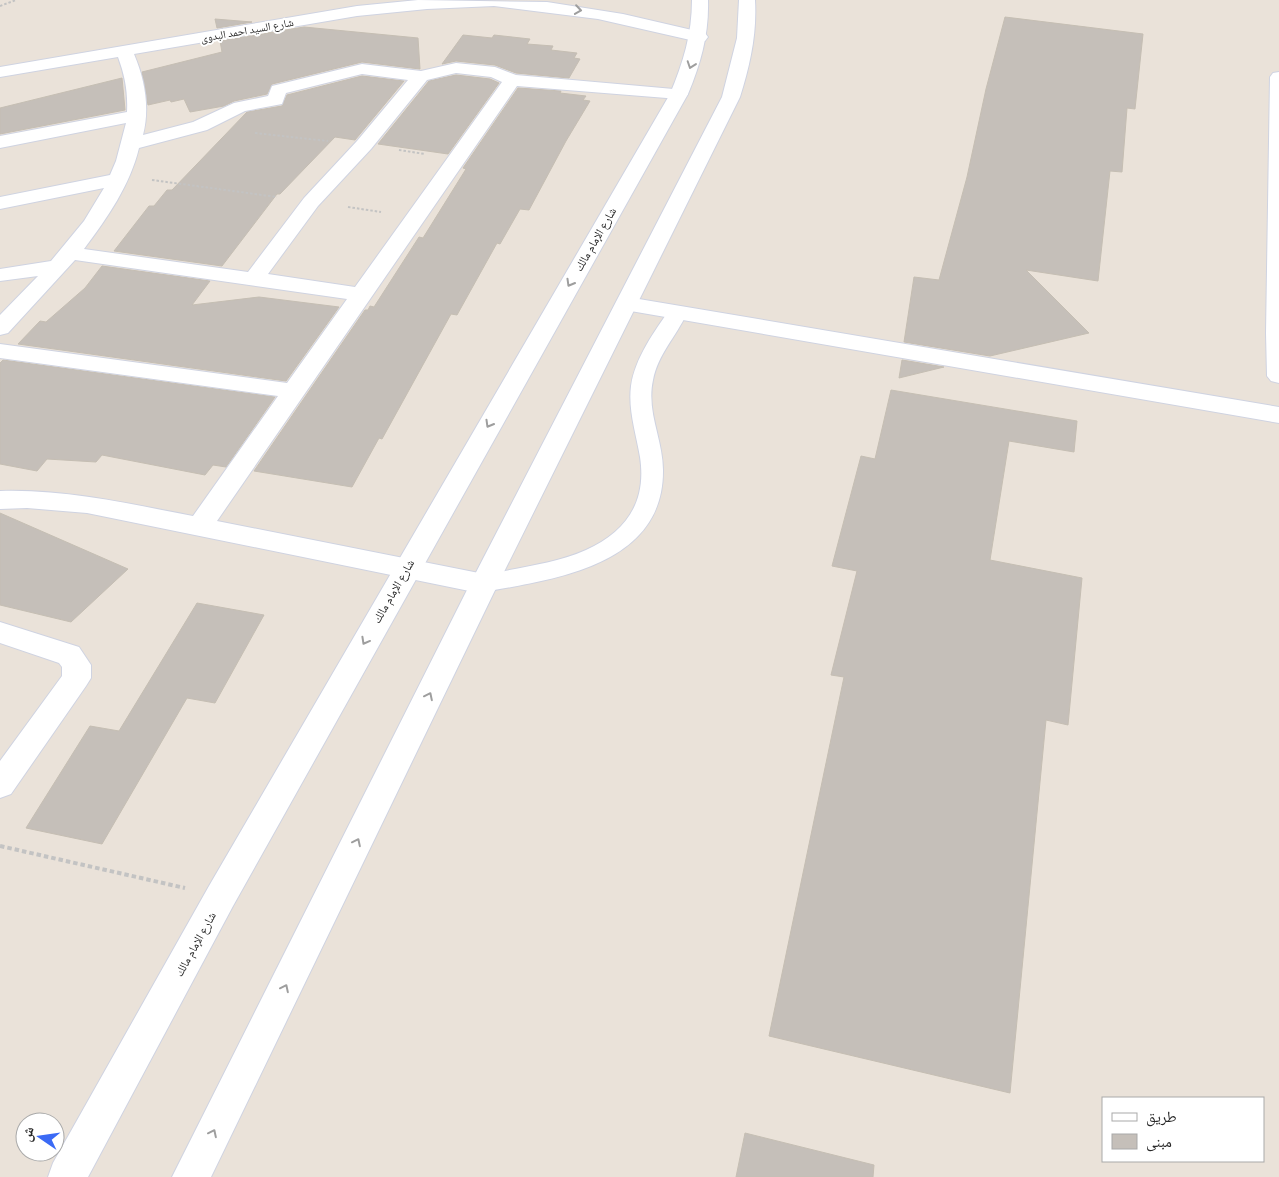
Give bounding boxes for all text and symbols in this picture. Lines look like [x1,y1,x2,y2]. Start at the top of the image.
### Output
one-way arrow [574,5,583,15]
street label: شارع السيد احمد البدوى [199,14,295,46]
one-way arrow [687,60,697,69]
street label: شارع الإمام مالك [569,203,621,275]
one-way arrow [566,278,576,287]
one-way arrow [485,419,495,428]
street label: شارع الإمام مالك [367,555,419,627]
one-way arrow [361,636,371,645]
one-way arrow [423,692,433,701]
one-way arrow [351,838,361,847]
street label: شارع الإمام مالك [169,908,221,980]
one-way arrow [279,984,289,993]
legend [1102,1097,1264,1162]
text: طريق [1146,1105,1177,1128]
north arrow [15,1112,65,1162]
text: ش [15,1124,39,1144]
one-way arrow [207,1129,217,1138]
text: مبنى [1146,1130,1172,1153]

